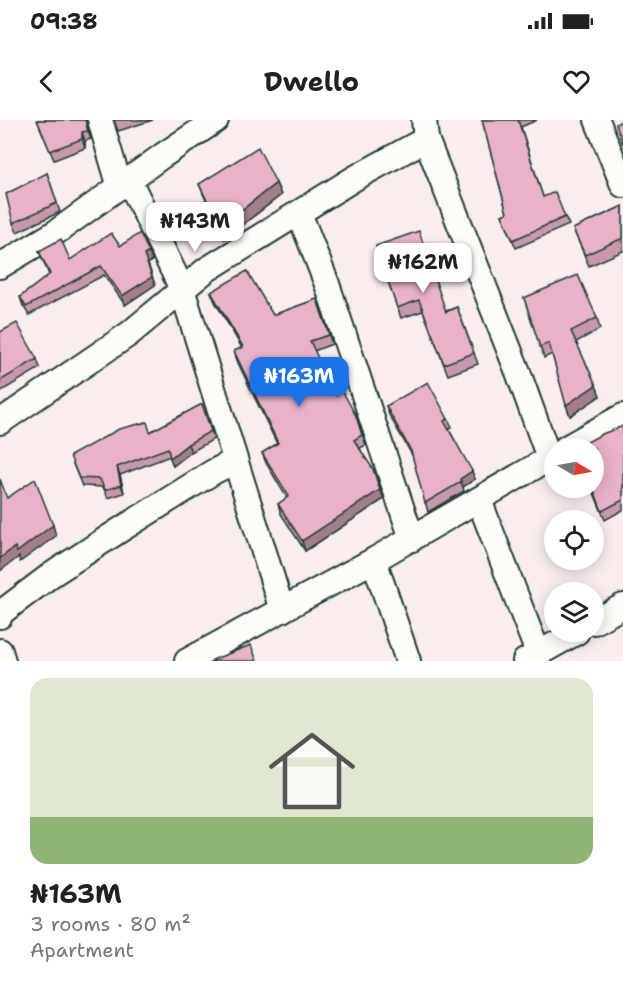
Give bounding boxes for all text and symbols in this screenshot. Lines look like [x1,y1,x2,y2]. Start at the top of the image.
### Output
text: 09:38 [30,7,98,36]
text: Dwello [264,63,359,100]
icon: back [30,65,63,98]
icon: heart [560,65,593,98]
pin: ₦143M [153,202,237,253]
text: ₦143M [160,208,230,234]
pin: ₦162M [381,243,465,294]
text: ₦162M [388,249,458,275]
pin: ₦163M [257,357,341,408]
text: ₦163M [264,363,334,389]
north arrow [544,438,604,498]
map controls [544,438,604,642]
button: locate [544,510,604,570]
button: layers [544,582,604,642]
icon: home [258,717,366,825]
text: ₦163M [30,876,122,911]
text: 3 rooms · 80 m² [30,911,191,937]
text: Apartment [30,937,134,963]

